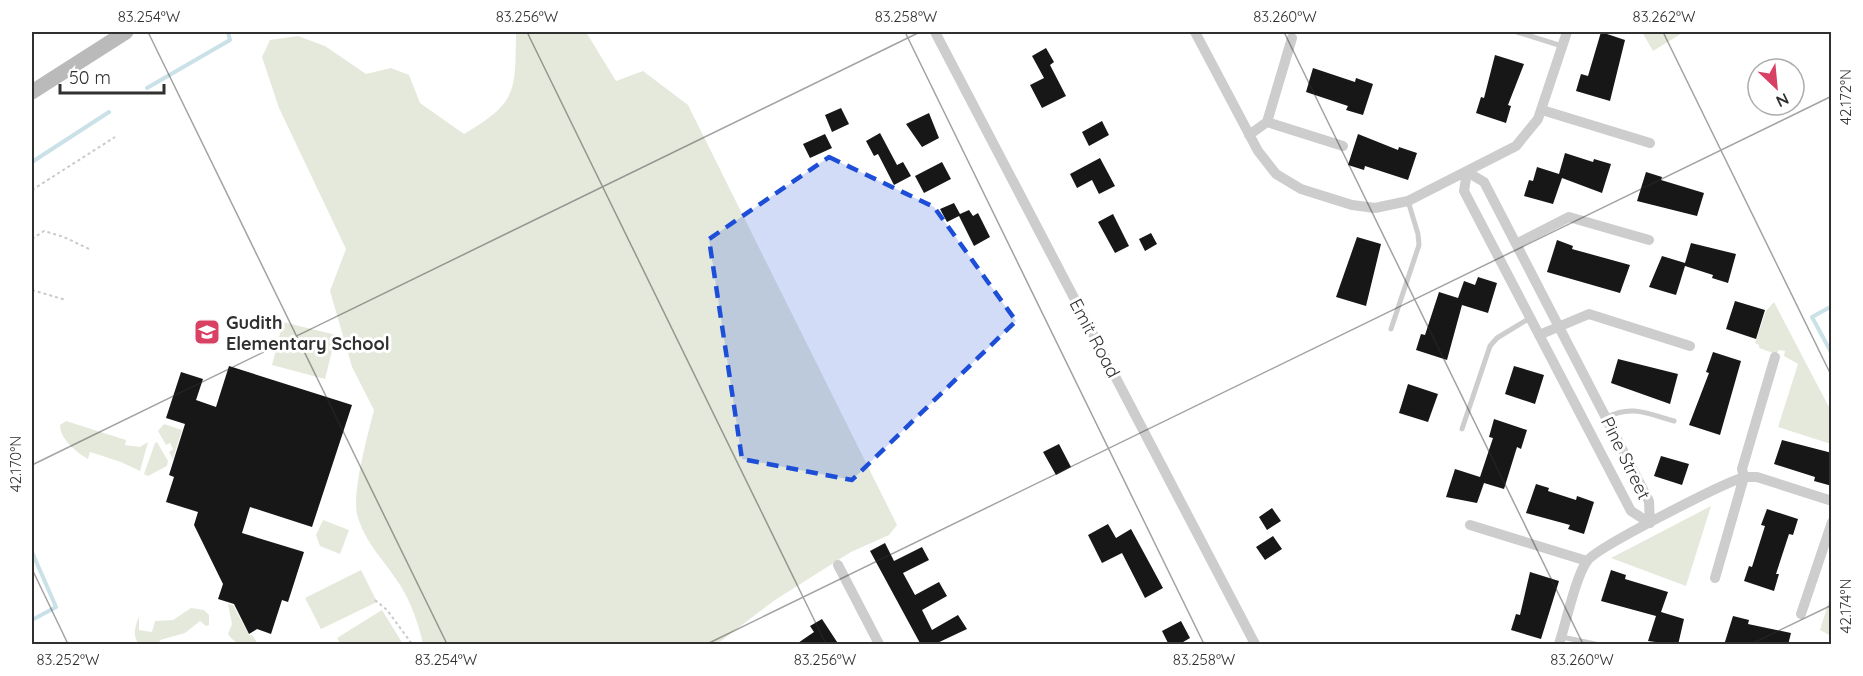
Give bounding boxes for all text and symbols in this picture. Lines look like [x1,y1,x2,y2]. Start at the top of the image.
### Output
text: 83.254°W [118,7,181,26]
text: 83.256°W [496,7,559,26]
text: 83.258°W [875,7,938,26]
text: 83.260°W [1253,7,1317,26]
text: 83.262°W [1633,7,1696,26]
scale bar [60,57,164,95]
north arrow [1746,57,1806,117]
text: 50 m [69,66,111,89]
text: 42.172°N [1836,69,1855,125]
text: N [1773,89,1792,112]
street label: Emit Road [1065,295,1125,381]
place label: Gudith Elementary School [226,311,390,355]
school or university icon: Gudith Elementary School [192,317,222,347]
street label: Pine Street [1596,413,1656,503]
text: 42.170°N [6,436,25,492]
text: 42.174°N [1836,579,1855,633]
text: 83.252°W [37,650,100,669]
text: 83.254°W [415,650,478,669]
text: 83.256°W [794,650,857,669]
text: 83.258°W [1173,650,1236,669]
text: 83.260°W [1550,650,1614,669]

